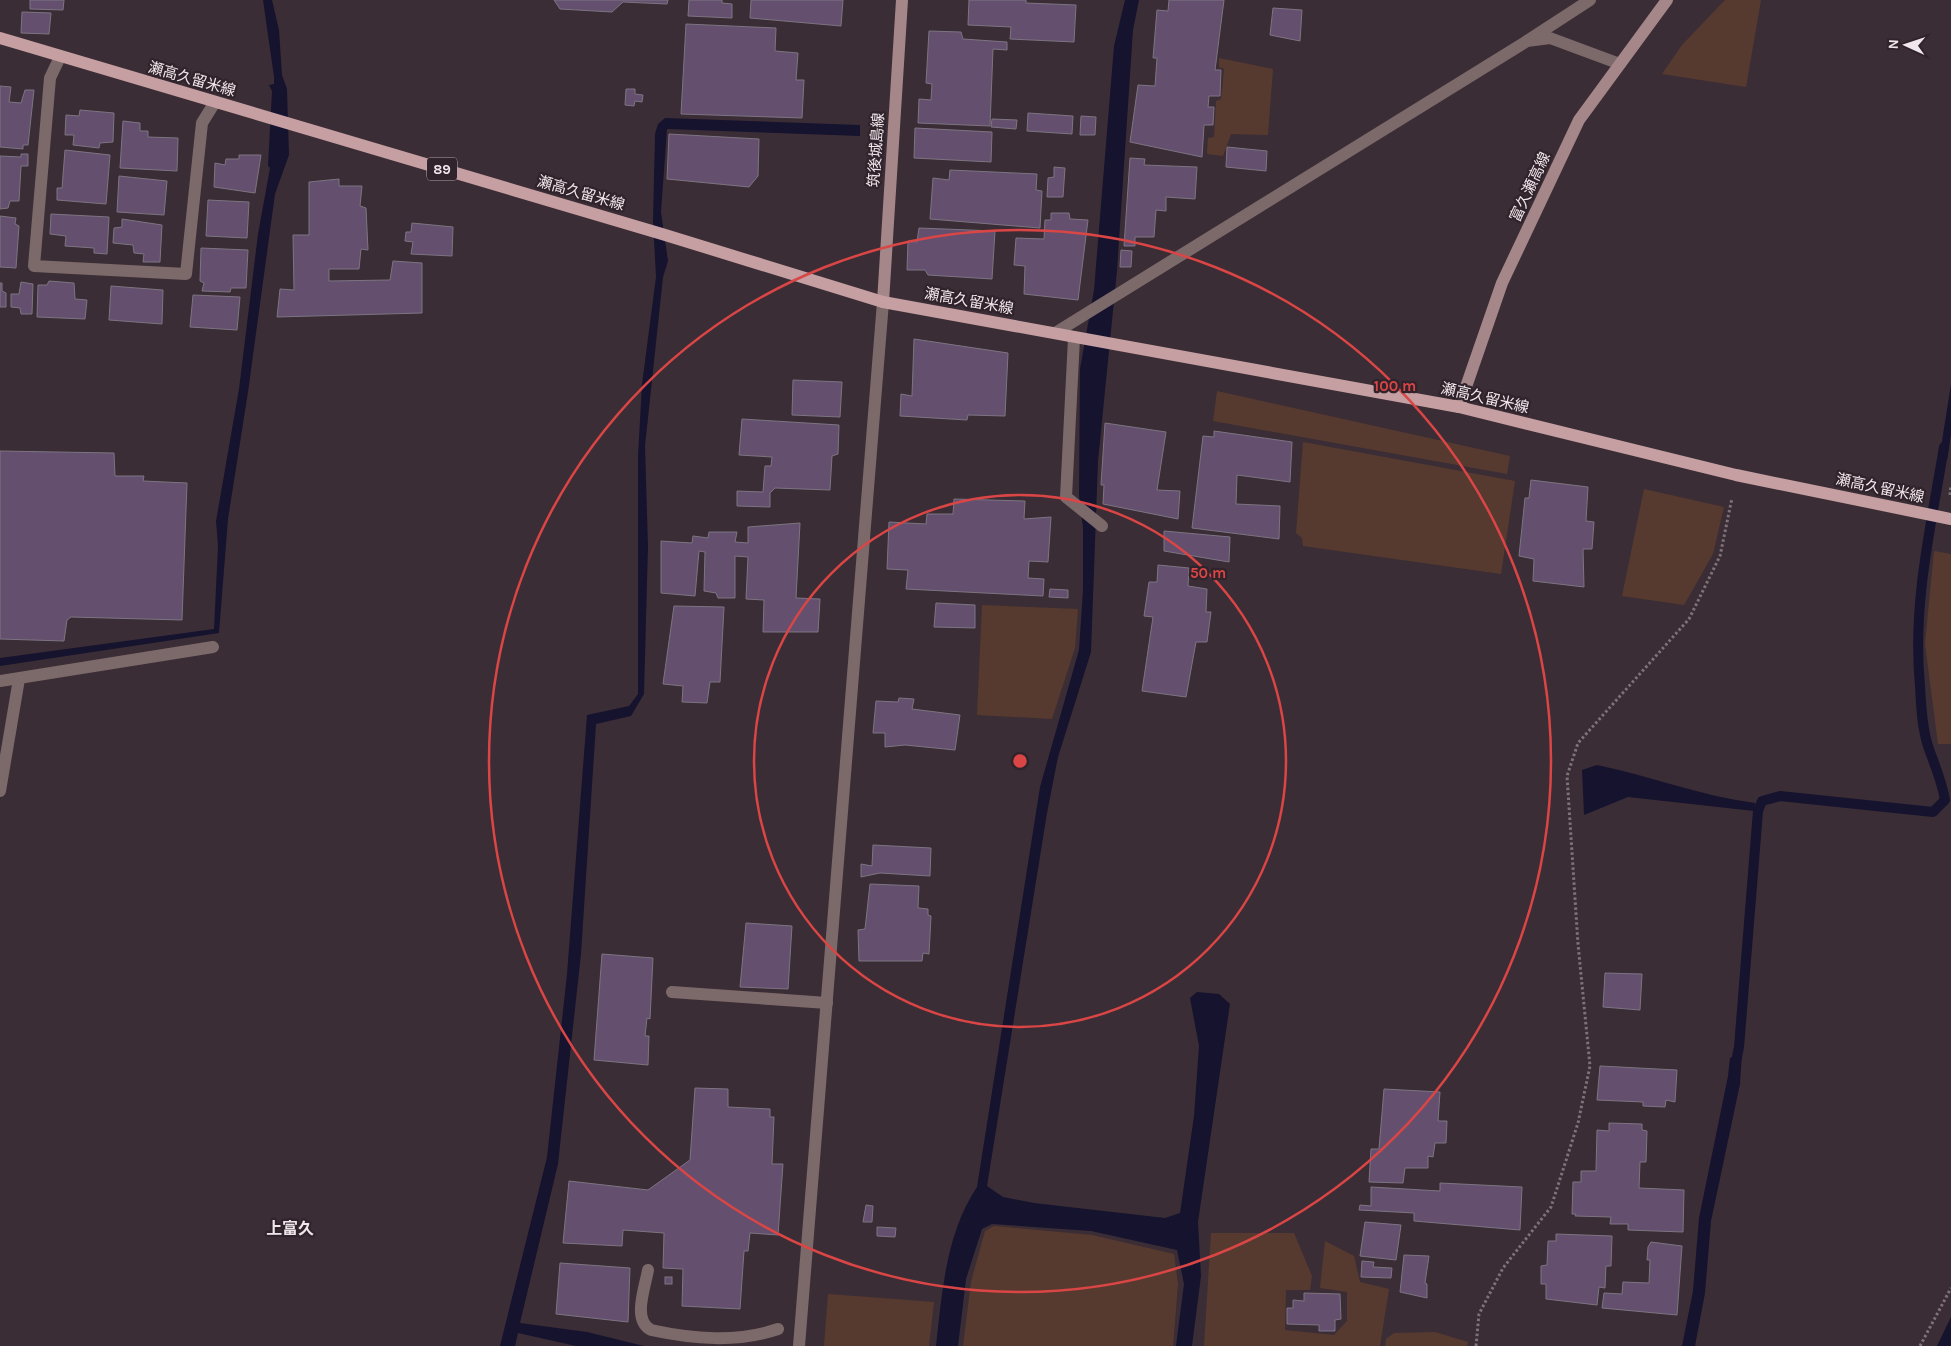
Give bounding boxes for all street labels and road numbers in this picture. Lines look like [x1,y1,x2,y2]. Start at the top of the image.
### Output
street label: 瀬高久留米線 [146,58,238,100]
street label: 筑後城島線 [864,112,888,188]
street label: 富久瀬高線 [1506,149,1554,225]
road number: 89 [427,157,457,180]
street label: 瀬高久留米線 [535,172,627,214]
street label: 瀬高久留米線 [923,284,1015,318]
street label: 瀬高久留米線 [1439,379,1531,417]
street label: 瀬高久留米線 [1834,470,1926,506]

